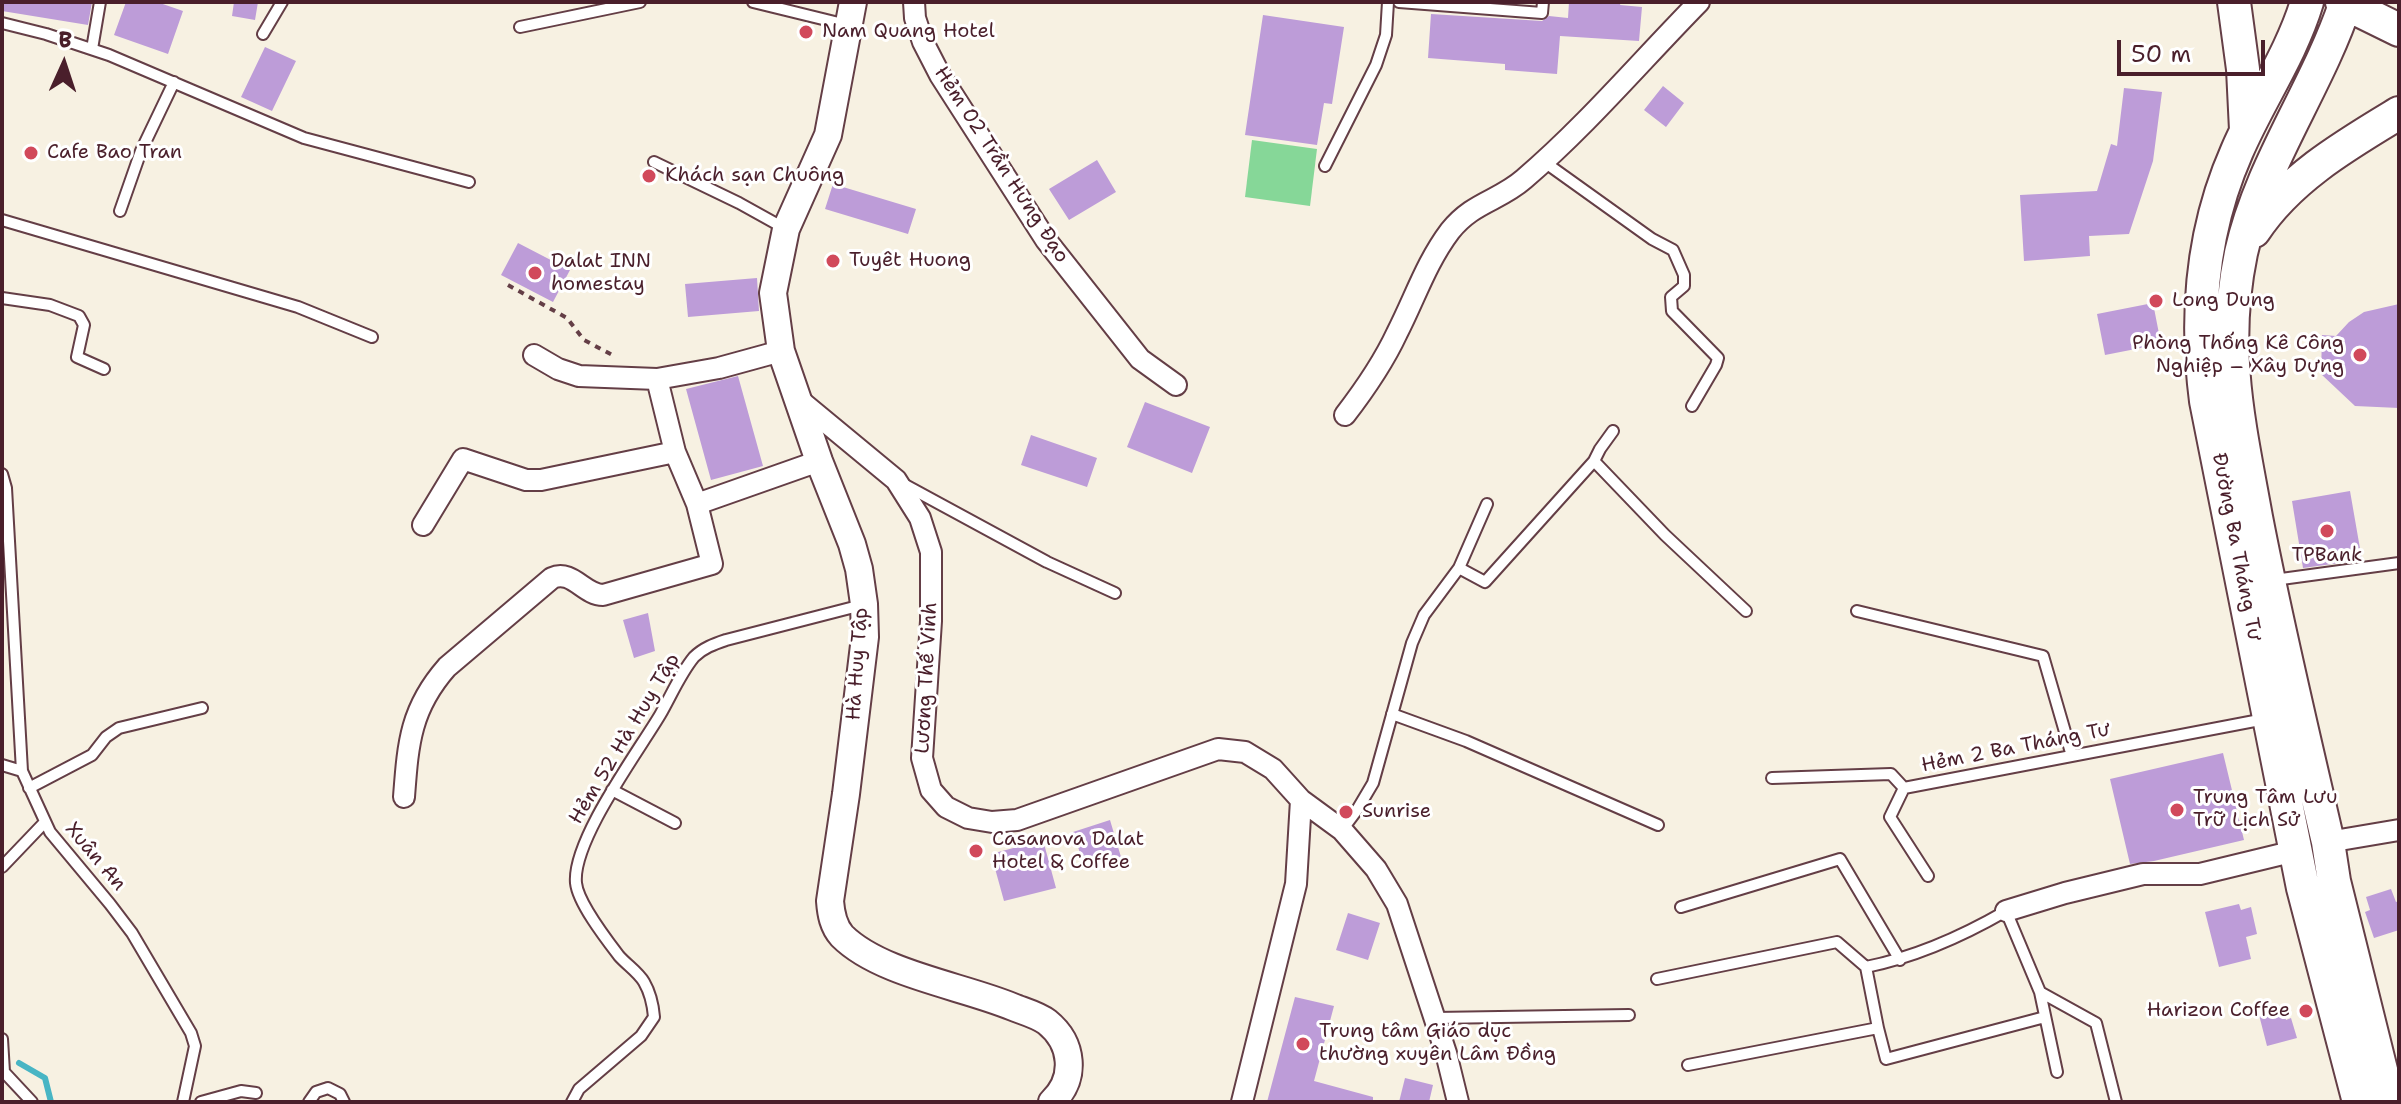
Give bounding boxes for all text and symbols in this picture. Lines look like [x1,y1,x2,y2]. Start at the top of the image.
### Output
place label: Nam Quang Hotel [822,20,995,44]
marker: Nam Quang Hotel [797,23,815,41]
north arrow [24,24,104,104]
scale bar [2121,24,2269,74]
text: B [58,25,73,54]
text: 50 m [2131,38,2191,70]
street label: Hẻm 02 Trần Hưng Đạo [929,62,1073,268]
place label: Cafe Bao Tran [47,141,182,165]
marker: Cafe Bao Tran [22,144,40,162]
place label: Khách sạn Chuông [665,164,844,188]
marker: Khách sạn Chuông [640,167,658,185]
place label: Tuyêt Huong [849,249,971,273]
place label: Dalat INN homestay [551,250,651,297]
marker: Tuyêt Huong [824,252,842,270]
marker: Dalat INN homestay [526,264,544,282]
place label: Long Dung [2172,289,2275,313]
marker: Long Dung [2147,292,2165,310]
place label: Phòng Thống Kê Công Nghiệp – Xây Dựng [2132,332,2344,379]
marker: Phòng Thống Kê Công Nghiệp – Xây Dựng [2351,346,2369,364]
street label: Đường Ba Tháng Tư [2206,451,2266,643]
marker: TPBank [2318,522,2336,540]
place label: TPBank [2292,544,2362,568]
street label: Lương Thế Vinh [911,602,943,754]
street label: Hà Huy Tập [842,607,874,721]
street label: Hẻm 52 Hà Huy Tập [565,649,685,829]
street label: Hẻm 2 Ba Tháng Tư [1920,718,2112,778]
place label: Trung Tâm Lưu Trữ Lịch Sử [2193,786,2337,833]
place label: Sunrise [1362,800,1431,824]
marker: Trung Tâm Lưu Trữ Lịch Sử [2168,801,2186,819]
marker: Sunrise [1337,803,1355,821]
street label: Xuân An [60,818,130,896]
place label: Casanova Dalat Hotel & Coffee [992,828,1144,875]
marker: Casanova Dalat Hotel & Coffee [967,842,985,860]
place label: Harizon Coffee [2147,999,2290,1023]
marker: Harizon Coffee [2297,1002,2315,1020]
place label: Trung tâm Giáo dục thường xuyên Lâm Đồng [1319,1020,1556,1067]
marker: Trung tâm Giáo dục thường xuyên Lâm Đồng [1294,1035,1312,1053]

